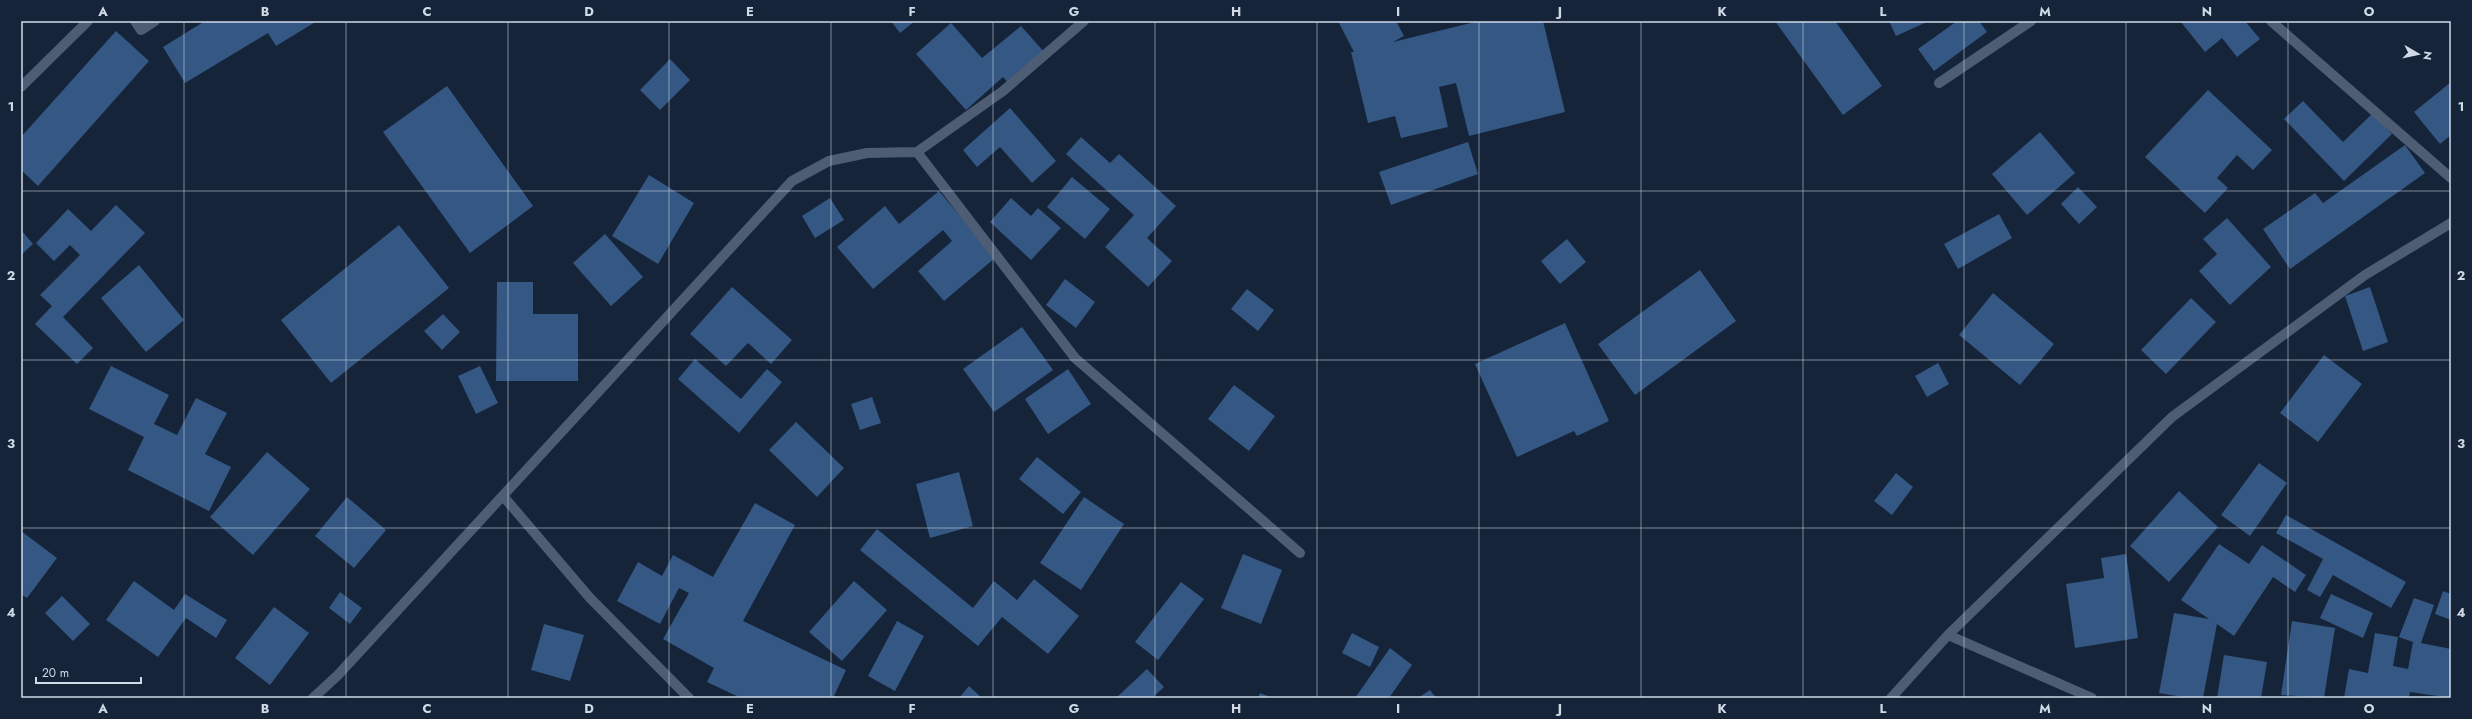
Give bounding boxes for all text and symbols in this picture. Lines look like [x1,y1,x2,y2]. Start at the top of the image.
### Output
text: A [97,2,108,21]
text: B [261,2,270,21]
text: C [422,2,432,21]
text: D [584,2,594,21]
text: E [746,2,754,21]
text: F [908,2,916,21]
text: G [1069,2,1080,21]
text: H [1231,2,1241,21]
text: I [1396,2,1400,21]
text: J [1555,2,1562,21]
text: K [1717,2,1727,21]
text: L [1880,2,1887,21]
text: M [2039,2,2051,21]
text: N [2202,2,2212,21]
text: O [2364,2,2375,21]
north arrow [2398,34,2438,74]
text: N [2419,50,2436,61]
text: 1 [8,97,14,116]
text: 1 [2458,97,2464,116]
text: 2 [7,266,15,285]
text: 2 [2457,266,2465,285]
text: 3 [7,434,15,453]
text: 3 [2457,434,2465,453]
text: 4 [6,603,16,622]
text: 4 [2456,603,2466,622]
scale bar [36,659,141,685]
text: 20 m [42,664,69,682]
text: A [97,699,108,718]
text: B [261,699,270,718]
text: C [422,699,432,718]
text: D [584,699,594,718]
text: E [746,699,754,718]
text: F [908,699,916,718]
text: G [1069,699,1080,718]
text: H [1231,699,1241,718]
text: I [1396,699,1400,718]
text: J [1555,699,1562,718]
text: K [1717,699,1727,718]
text: L [1880,699,1887,718]
text: M [2039,699,2051,718]
text: N [2202,699,2212,718]
text: O [2364,699,2375,718]

